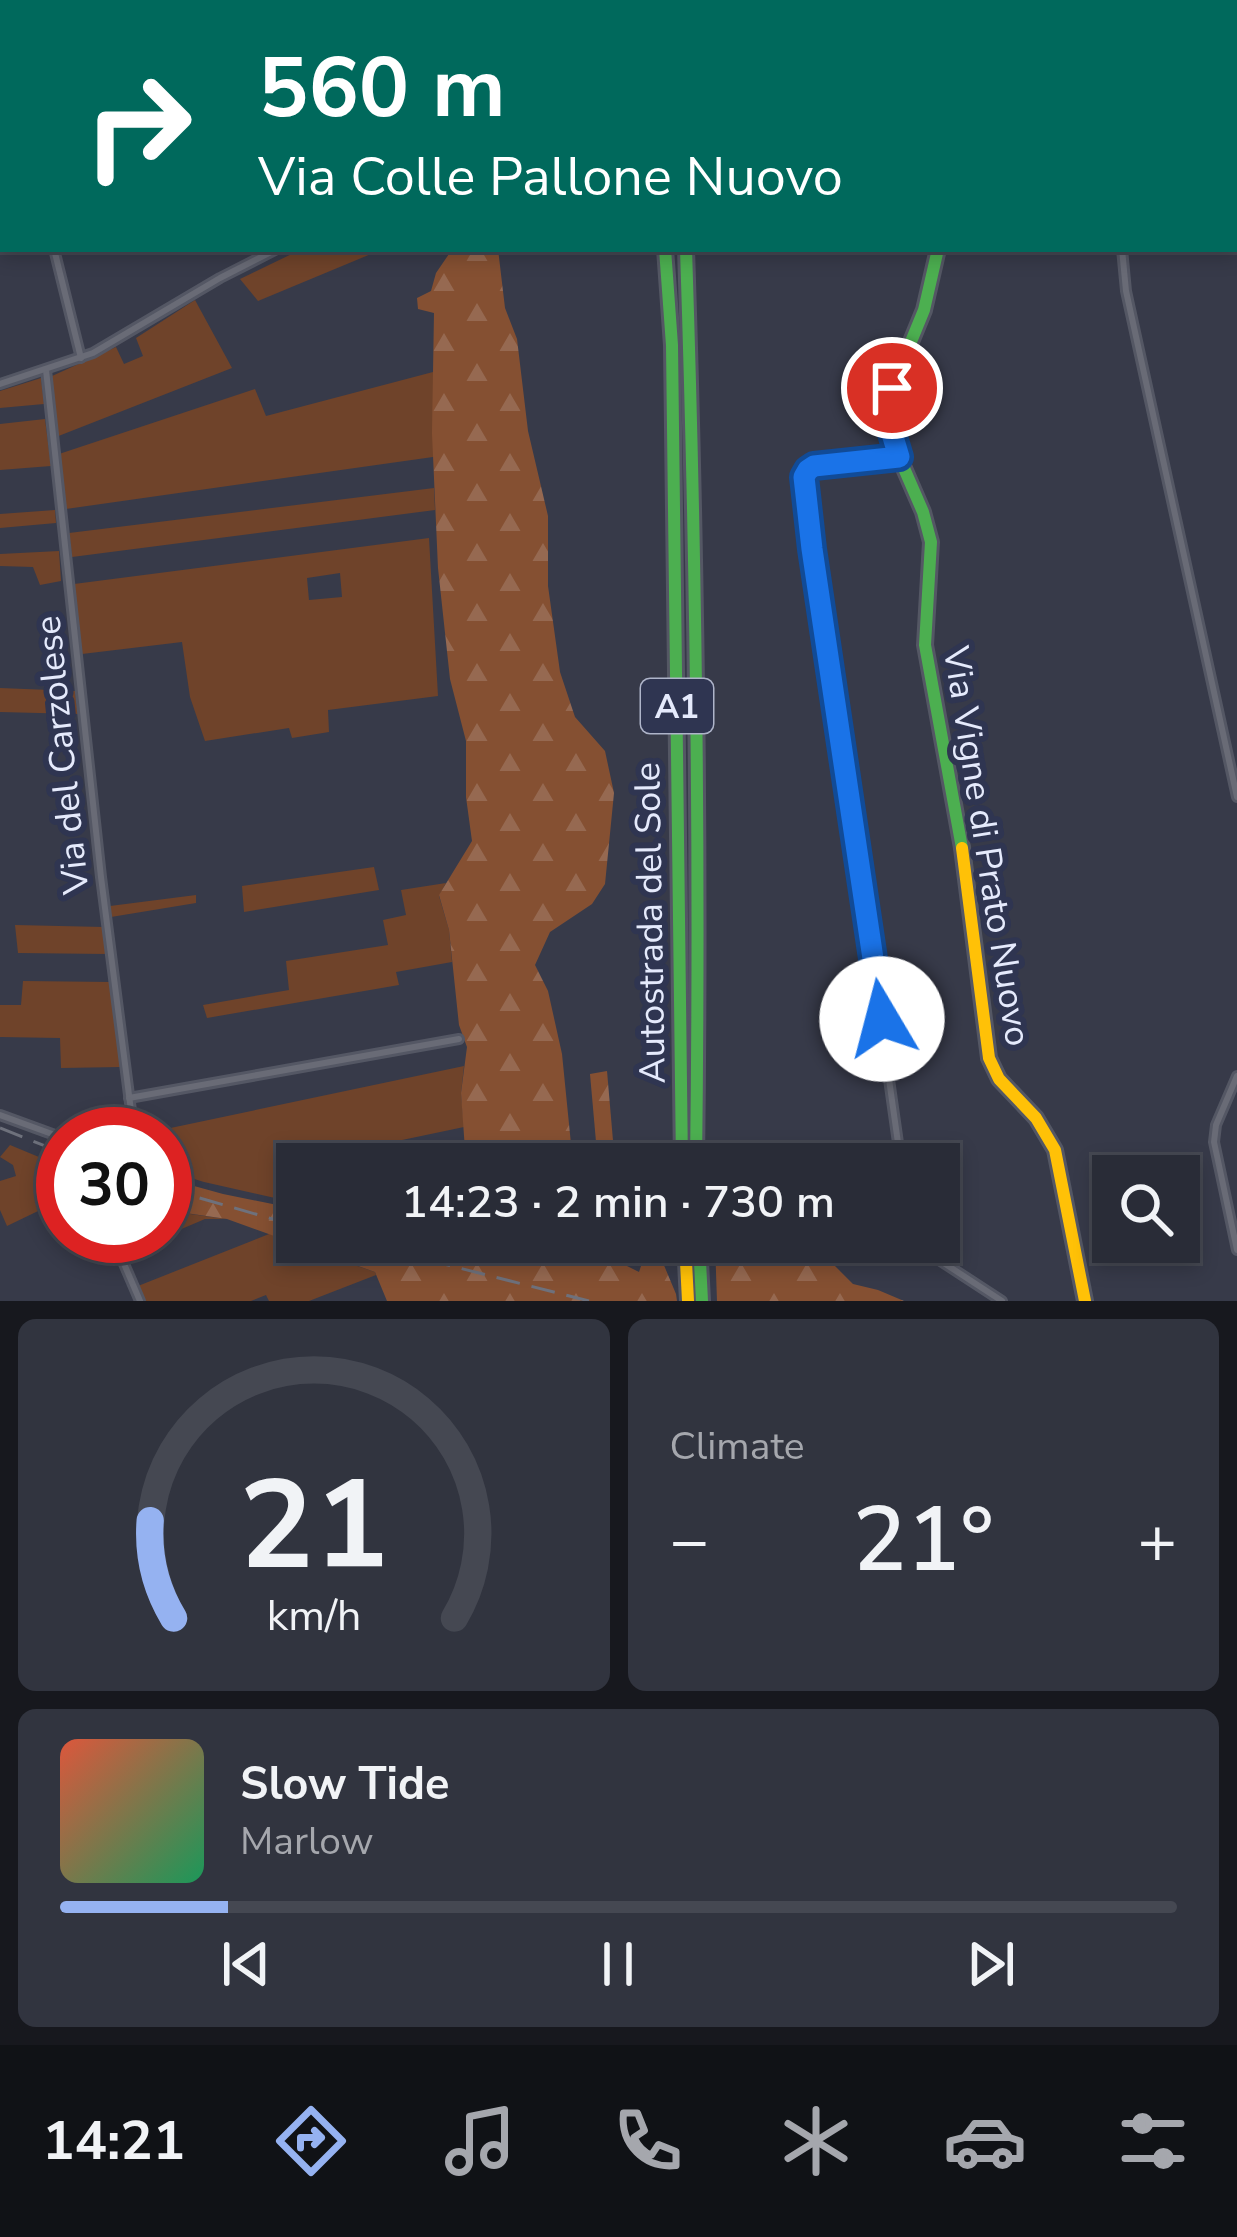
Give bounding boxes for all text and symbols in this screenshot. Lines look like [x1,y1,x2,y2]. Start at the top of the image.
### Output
text: 560 m [258,31,506,146]
icon: right [60,48,216,204]
text: Via Colle Pallone Nuovo [258,140,843,214]
pin [841,337,943,439]
icon: arrive [859,355,925,421]
street label: Via del Carzolese [24,613,102,897]
street label: Via Vigne di Prato Nuovo [931,642,1042,1050]
road number: A1 [641,679,713,733]
street label: Autostrada del Sole [623,762,678,1084]
position arrow [819,956,945,1082]
speed limit sign: 30 [36,1107,192,1263]
map controls [1092,1155,1200,1263]
button: search [1092,1155,1200,1263]
text: 14:23 · 2 min · 730 m [401,1172,835,1233]
text: Climate [670,1420,805,1473]
text: 21 [239,1441,389,1611]
text: 21° [852,1479,994,1602]
text: − [670,1496,709,1586]
text: + [1137,1496,1177,1586]
text: km/h [266,1587,361,1645]
text: Slow Tide [240,1754,449,1815]
text: Marlow [240,1815,374,1868]
icon: previous [213,1931,279,1997]
icon: pause [585,1931,651,1997]
icon: next [958,1931,1024,1997]
icon: directions [269,2099,353,2183]
icon: music [438,2099,522,2183]
icon: phone [606,2099,690,2183]
icon: climate [774,2099,858,2183]
icon: car [943,2099,1027,2183]
icon: filters [1111,2099,1195,2183]
text: 14:21 [42,2104,185,2178]

